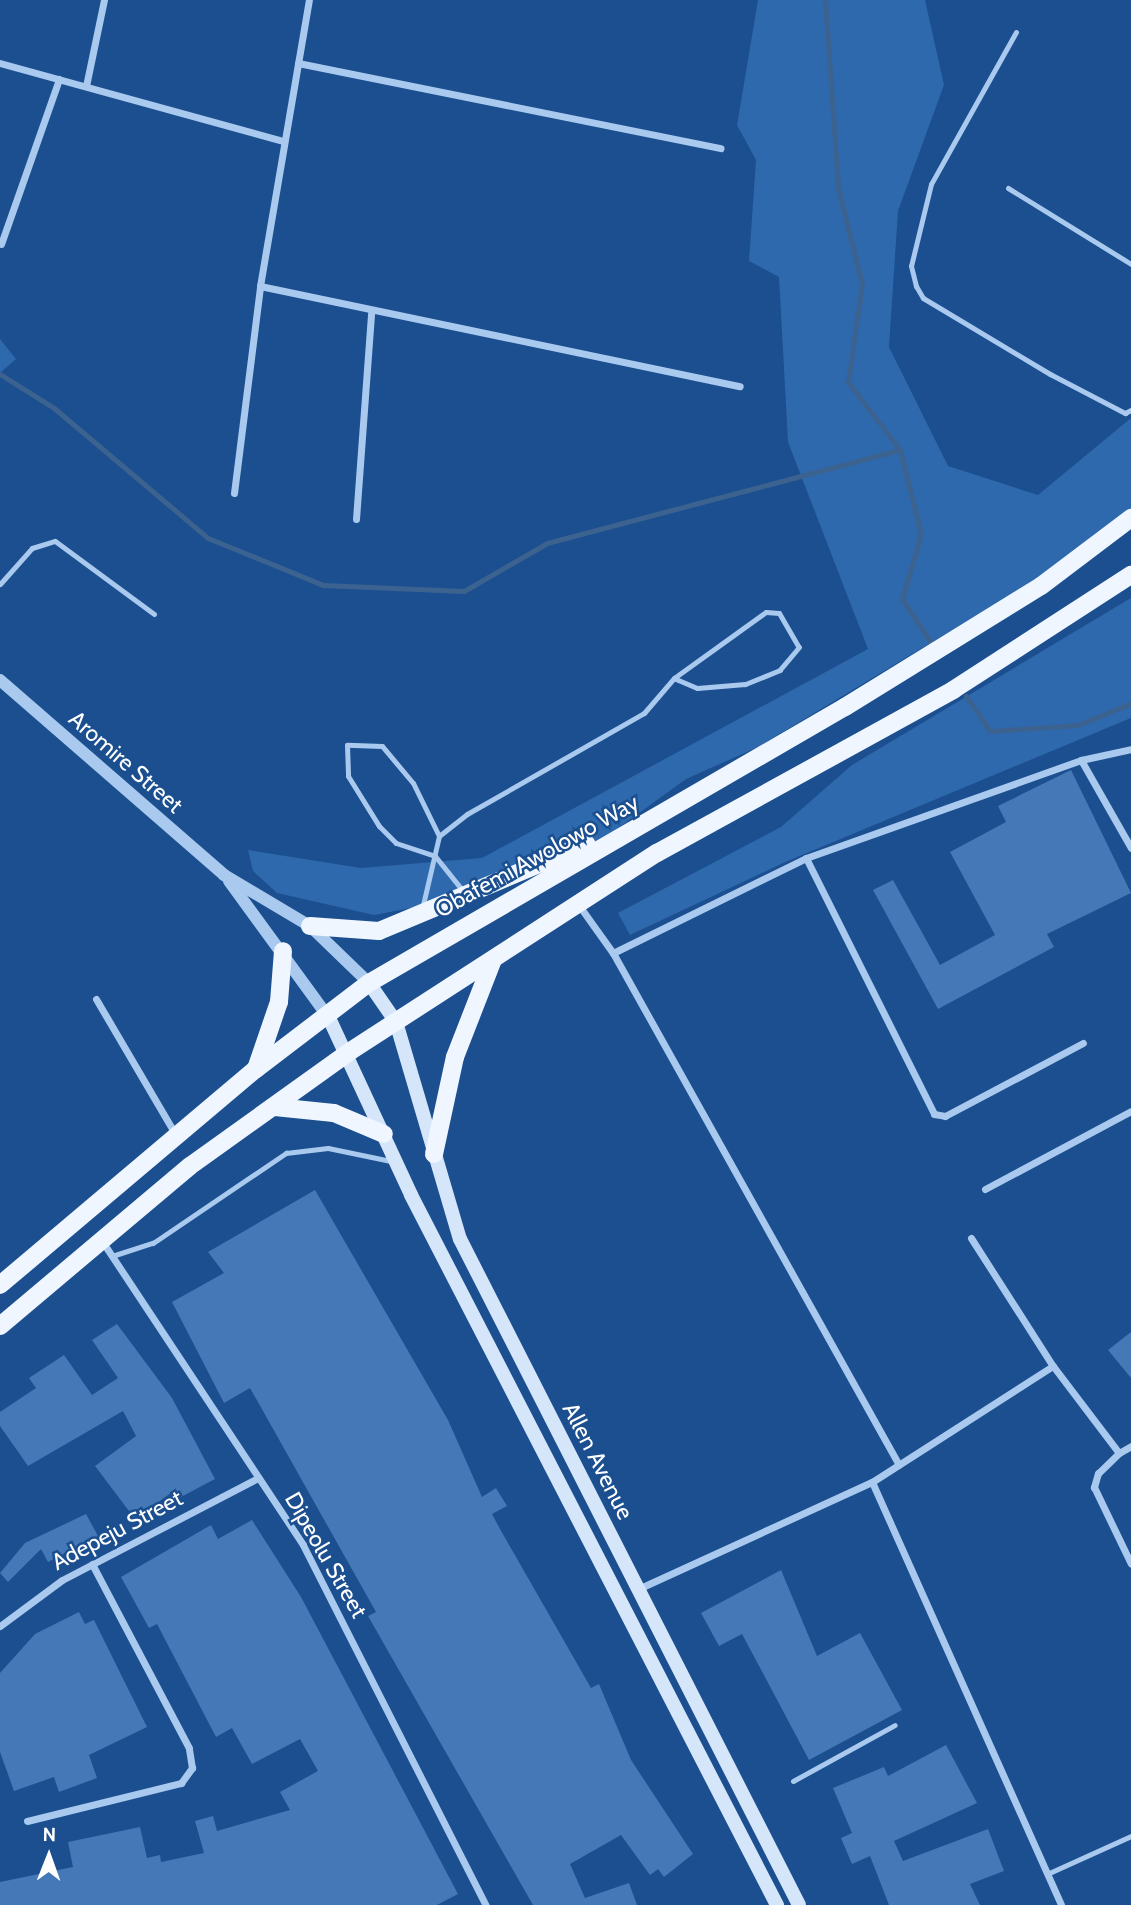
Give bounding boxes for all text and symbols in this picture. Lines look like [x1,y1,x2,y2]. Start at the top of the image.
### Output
street label: Aromire Street [63,705,189,819]
street label: Obafemi Awolowo Way [430,789,644,923]
street label: Allen Avenue [557,1398,639,1524]
street label: Adepeju Street [47,1484,187,1576]
street label: Dipeolu Street [279,1487,373,1623]
north arrow [14,1821,84,1891]
text: N [42,1823,56,1846]

